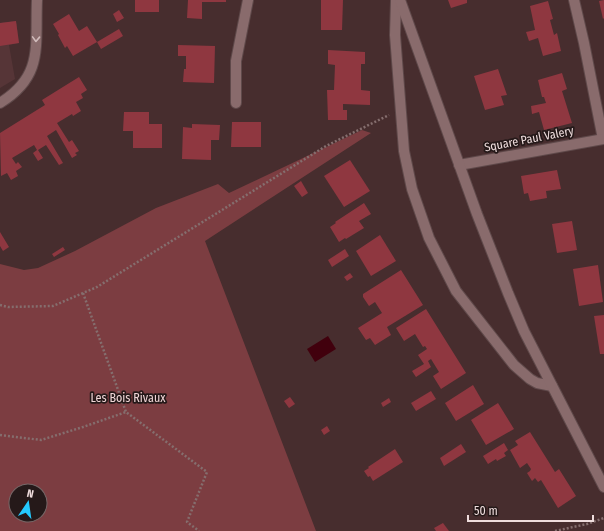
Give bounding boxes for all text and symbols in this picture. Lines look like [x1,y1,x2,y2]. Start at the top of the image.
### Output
one-way arrow [31,36,40,42]
street label: Square Paul Valery [483,123,576,155]
park label: Les Bois Rivaux [91,391,166,405]
north arrow [8,483,48,523]
text: N [25,487,35,501]
scale bar [468,497,593,523]
text: 50 m [474,504,498,518]

